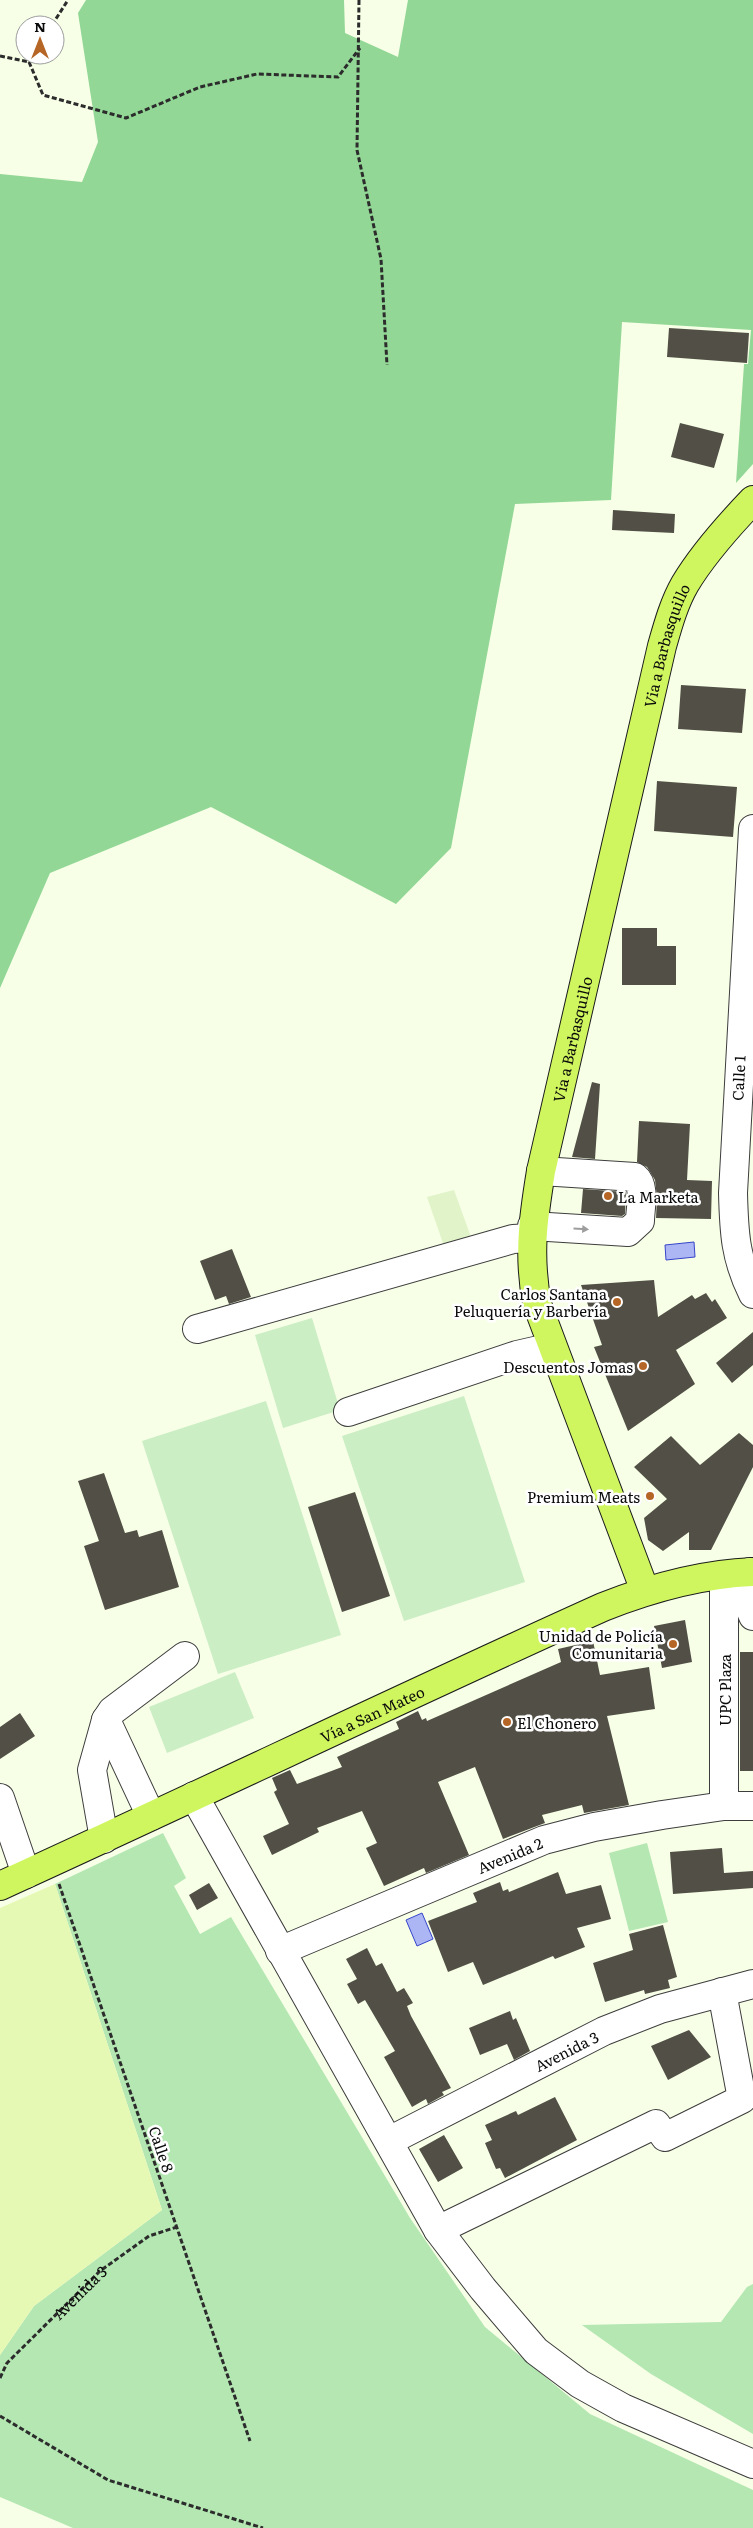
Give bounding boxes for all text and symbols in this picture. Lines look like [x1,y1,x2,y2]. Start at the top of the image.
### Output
north arrow [15,15,65,65]
text: N [34,16,46,36]
street label: Via a Barbasquillo [637,579,695,710]
street label: Via a Barbasquillo [546,973,597,1104]
street label: Calle 1 [725,1055,751,1101]
place label: La Marketa [618,1185,700,1208]
marker: La Marketa [602,1190,614,1202]
one-way arrow [573,1225,589,1233]
place label: Carlos Santana Peluquería y Barbería [454,1282,608,1322]
marker: Carlos Santana Peluquería y Barbería [611,1296,623,1308]
place label: Descuentos Jomas [503,1355,633,1378]
marker: Descuentos Jomas [637,1360,649,1372]
place label: Premium Meats [527,1485,640,1508]
marker: Premium Meats [644,1490,656,1502]
place label: Unidad de Policía Comunitaria [539,1624,664,1664]
marker: Unidad de Policía Comunitaria [667,1638,679,1650]
street label: UPC Plaza [713,1653,736,1726]
street label: Vía a San Mateo [316,1679,428,1748]
place label: El Chonero [517,1711,597,1734]
marker: El Chonero [501,1716,513,1728]
street label: Avenida 2 [473,1830,546,1878]
street label: Avenida 3 [530,2024,602,2076]
street label: Calle 8 [143,2123,181,2175]
street label: Avenida 3 [46,2259,111,2324]

